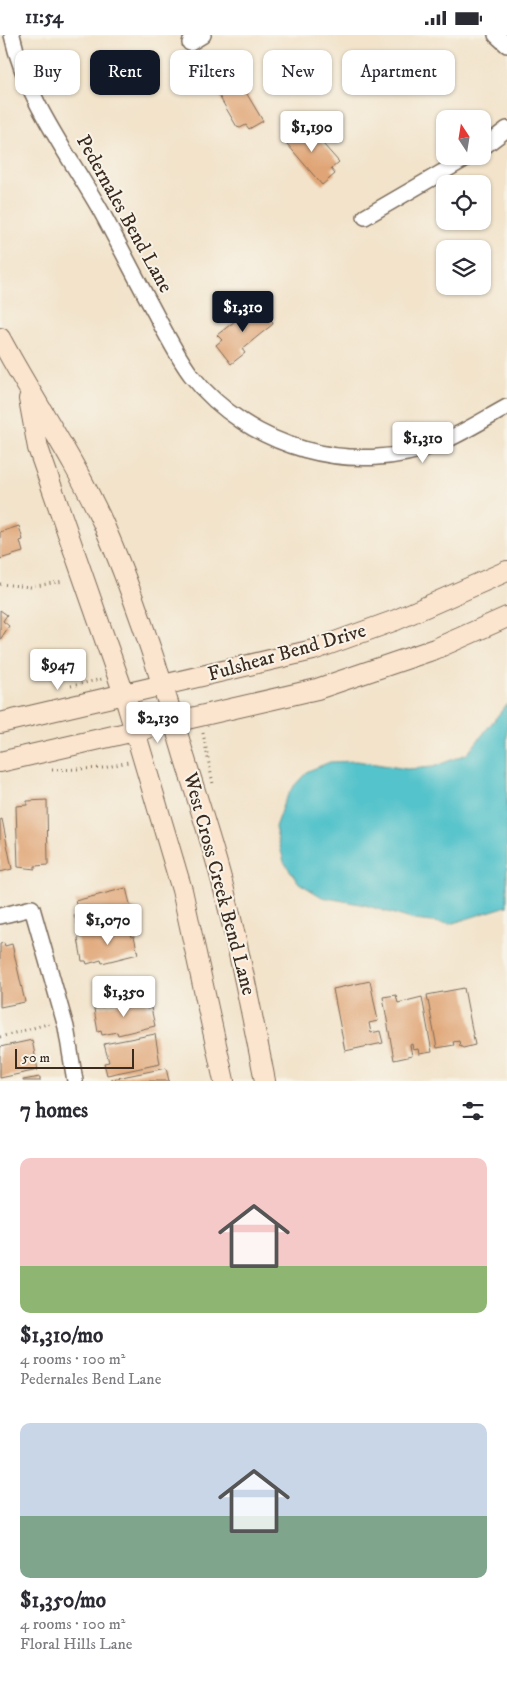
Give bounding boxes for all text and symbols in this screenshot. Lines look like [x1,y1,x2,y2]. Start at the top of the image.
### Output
text: 11:54 [25,6,63,29]
chip: Buy [15,50,80,95]
chip: Rent [90,50,160,95]
chip: Filters [170,50,253,95]
chip: New [263,50,332,95]
chip: Apartment [342,50,455,95]
north arrow [436,110,491,165]
map controls [436,110,491,295]
pin: $1,190 [271,111,353,153]
text: $1,190 [291,117,333,137]
street label: Pedernales Bend Lane [70,131,178,297]
button: locate [436,175,491,230]
button: layers [436,240,491,295]
pin: $1,310 [202,291,284,333]
text: $1,310 [223,297,263,317]
pin: $1,310 [382,421,464,464]
text: $1,310 [403,428,443,448]
street label: Fulshear Bend Drive [205,619,369,687]
pin: $947 [28,649,88,691]
text: $947 [41,655,75,675]
pin: $2,130 [117,701,199,744]
text: $2,130 [137,708,179,728]
street label: West Cross Creek Bend Lane [177,769,261,998]
pin: $1,070 [67,903,149,946]
text: $1,070 [86,910,130,930]
pin: $1,350 [83,975,165,1018]
text: $1,350 [103,982,145,1002]
scale bar [15,1046,134,1069]
text: 50 m [22,1049,50,1067]
icon: filters [459,1097,487,1125]
text: 7 homes [20,1098,88,1124]
icon: home [209,1191,299,1281]
text: $1,310/mo [20,1323,103,1349]
text: 4 rooms · 100 m² [20,1349,125,1369]
text: Pedernales Bend Lane [20,1369,161,1389]
icon: home [209,1456,299,1546]
text: $1,350/mo [20,1588,106,1614]
text: 4 rooms · 100 m² [20,1614,125,1634]
text: Floral Hills Lane [20,1634,132,1654]

